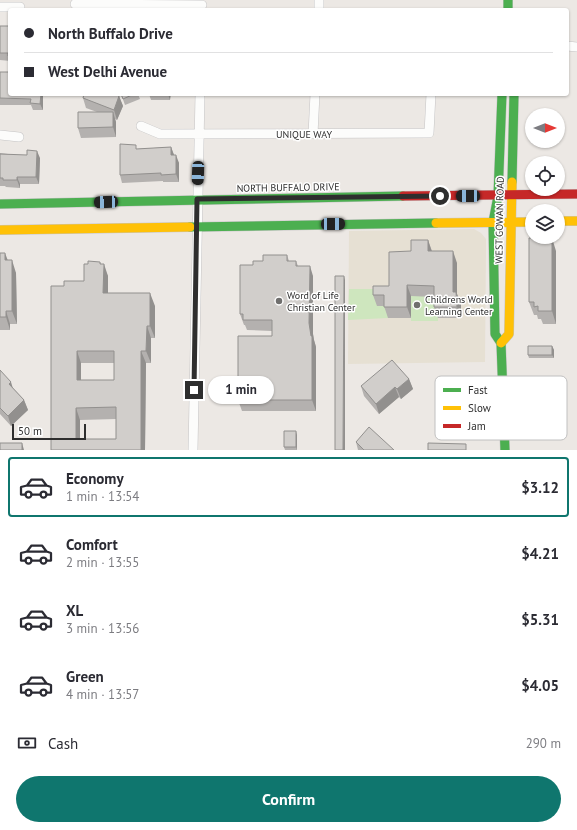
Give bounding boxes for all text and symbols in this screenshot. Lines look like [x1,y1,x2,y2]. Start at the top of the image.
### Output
text: North Buffalo Drive [48,24,173,43]
text: West Delhi Avenue [48,62,167,81]
north arrow [525,108,565,148]
map controls [525,108,565,244]
street label: UNIQUE WAY [276,128,332,141]
button: locate [525,156,565,196]
car [192,161,204,185]
street label: WEST GOWAN ROAD [492,176,507,264]
street label: NORTH BUFFALO DRIVE [236,180,340,195]
route start [431,187,449,205]
car [456,190,480,202]
car [94,196,118,208]
button: layers [525,204,565,244]
car [321,218,345,230]
place label: Word of Life Christian Center [287,289,356,314]
place label: Childrens World Learning Center [425,293,493,318]
marker: Word of Life Christian Center [274,296,284,306]
marker: Childrens World Learning Center [412,300,422,310]
callout: 1 min [208,376,274,404]
legend [435,376,567,440]
route end [185,381,203,399]
text: 1 min [225,381,257,398]
text: Fast [468,383,488,397]
text: Slow [468,401,491,415]
text: Jam [467,419,486,433]
scale bar [12,422,86,441]
text: 50 m [18,424,42,438]
icon: car [18,469,54,505]
text: Economy [66,469,124,488]
text: $3.12 [521,478,559,497]
text: 1 min · 13:54 [66,488,139,505]
icon: car [18,535,54,571]
text: Comfort [66,535,118,554]
text: $4.21 [521,544,559,563]
text: 2 min · 13:55 [66,554,139,571]
icon: car [18,601,54,637]
text: XL [66,601,83,620]
text: $5.31 [521,610,559,629]
text: 3 min · 13:56 [66,620,139,637]
icon: car [18,667,54,703]
text: Green [66,667,104,686]
text: $4.05 [521,676,559,695]
text: 4 min · 13:57 [66,686,139,703]
icon: cash [16,732,38,754]
text: Cash [48,734,78,753]
text: 290 m [526,735,561,752]
button: Confirm [16,776,561,822]

